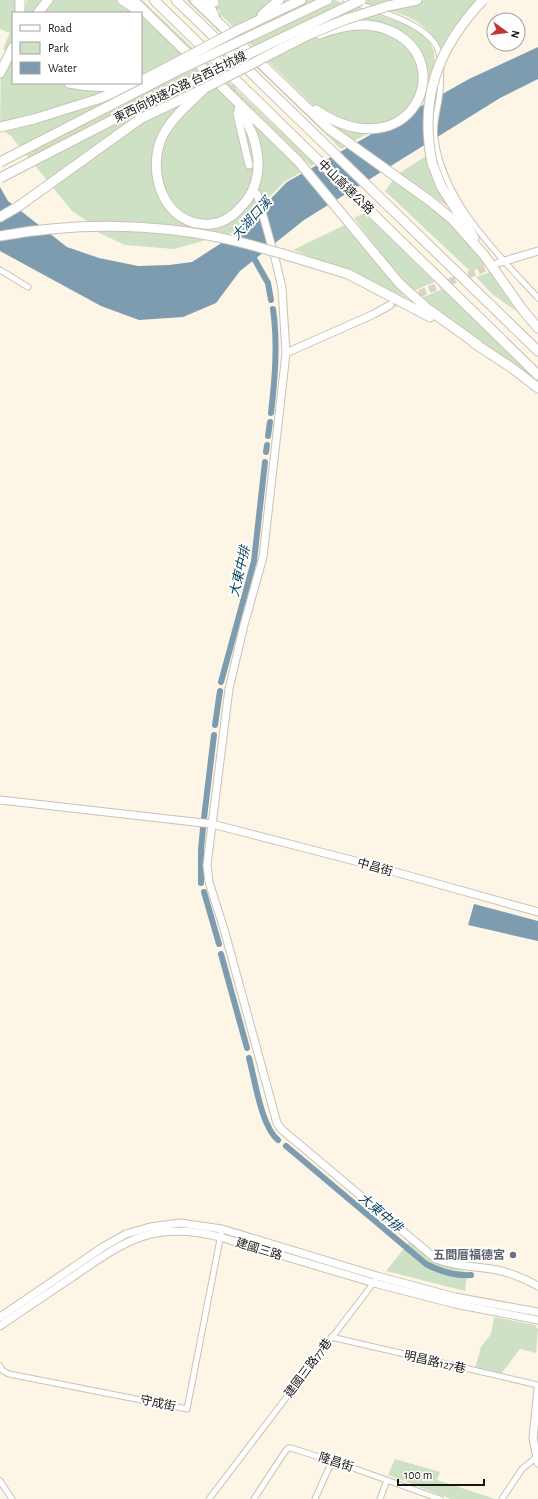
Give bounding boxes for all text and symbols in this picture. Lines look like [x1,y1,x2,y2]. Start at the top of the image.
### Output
legend [12,12,142,84]
north arrow [486,12,526,52]
text: Road [48,22,72,34]
text: N [509,29,521,39]
text: Park [48,42,69,54]
street label: 東西向快速公路 台西古坑線 [111,49,248,124]
text: Water [48,62,77,74]
street label: 中山高速公路 [316,157,377,216]
water label: 大湖口溪 [229,193,276,243]
water label: 大東中排 [227,542,253,598]
street label: 中昌街 [356,855,394,878]
water label: 大東中排 [356,1191,406,1236]
street label: 建國三路 [234,1235,284,1262]
place label: 五間厝福德宮 [433,1248,505,1261]
marker: 五間厝福德宮 [508,1250,518,1260]
street label: 建國三路77巷 [281,1336,334,1400]
street label: 明昌路127巷 [403,1348,467,1375]
street label: 守成街 [139,1392,177,1413]
street label: 隆昌街 [317,1450,355,1473]
scale bar [398,1461,484,1487]
text: 100 m [404,1469,432,1481]

